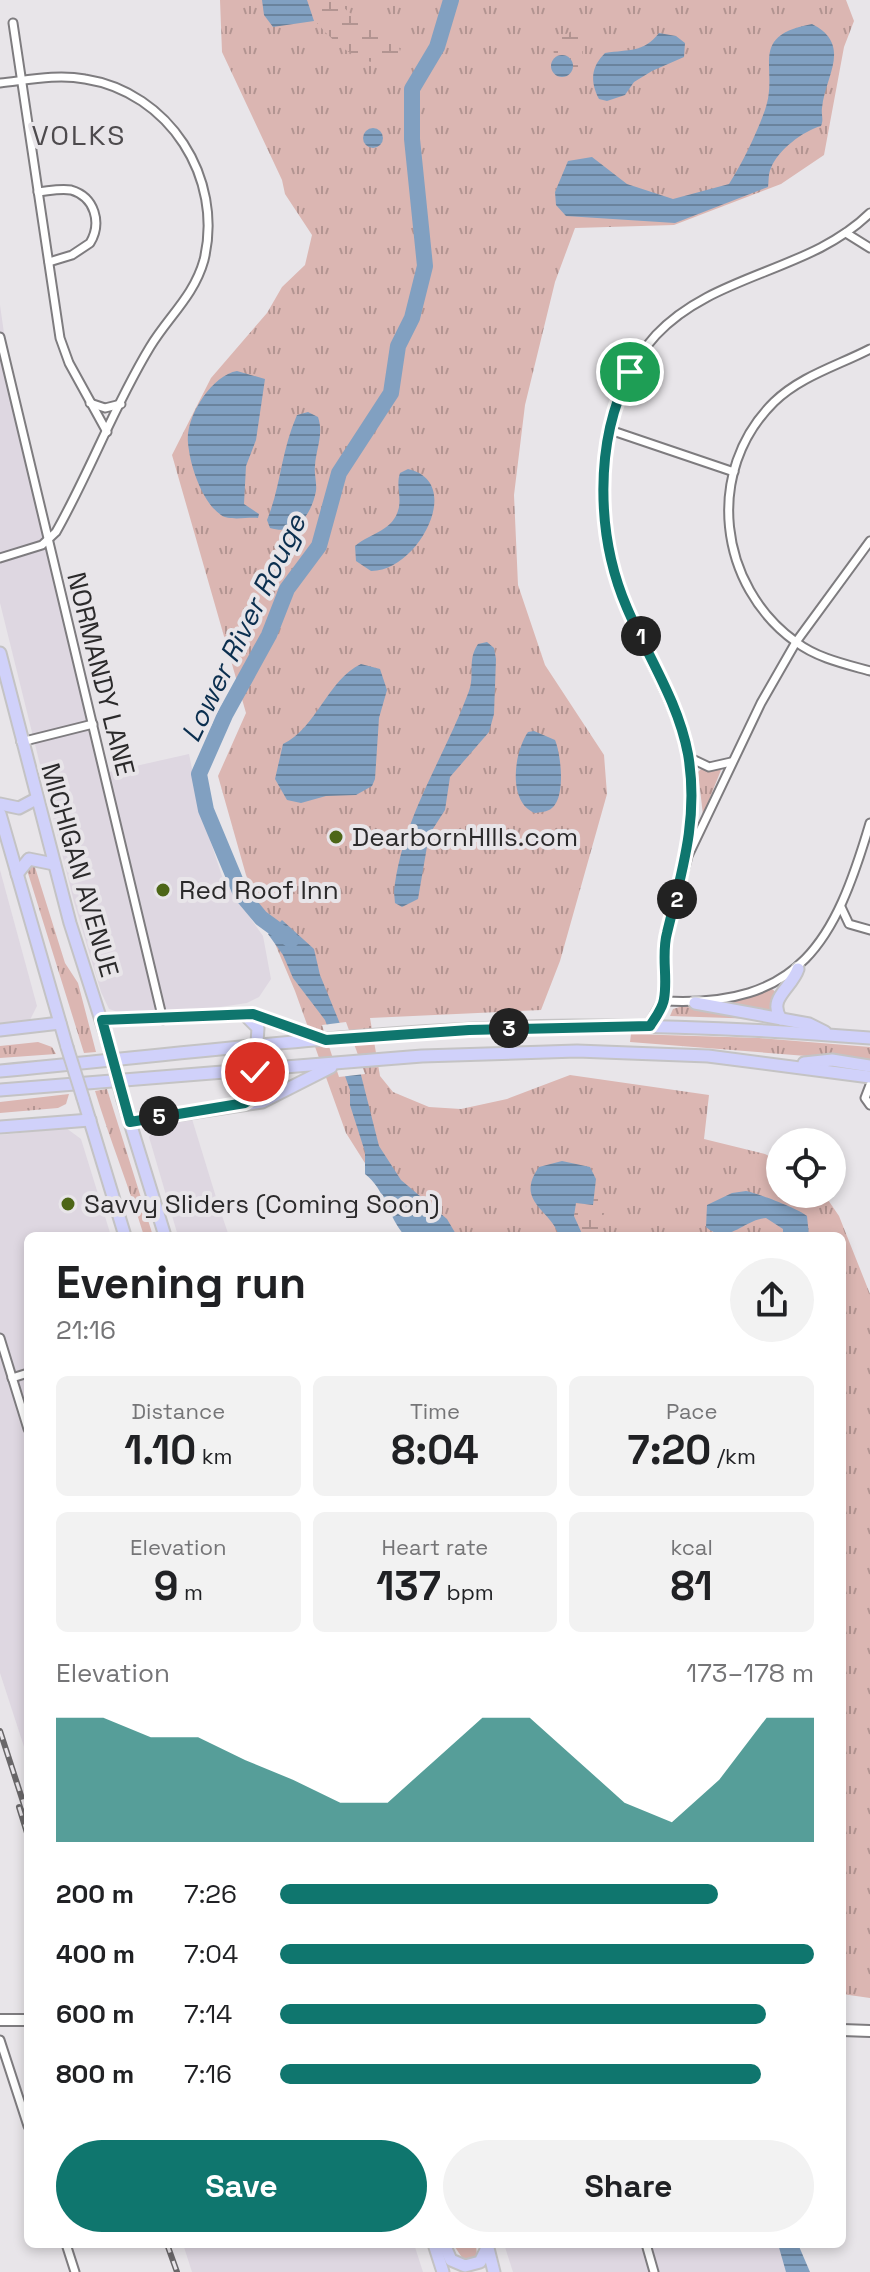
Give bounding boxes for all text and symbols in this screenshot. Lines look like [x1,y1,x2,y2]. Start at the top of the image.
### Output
district label: VOLKS [31,117,127,153]
pin [596,338,664,406]
icon: arrive [608,350,652,394]
water label: Lower River Rouge [172,507,314,748]
street label: NORMANDY LANE [59,569,143,779]
pin: 1 [621,616,661,656]
text: 1 [636,622,646,650]
street label: MICHIGAN AVENUE [33,759,127,981]
place label: DearbornHIlls.com [352,820,578,854]
marker: DearbornHIlls.com [327,828,345,846]
place label: Red Roof Inn [179,873,339,907]
pin: 2 [657,879,697,919]
marker: Red Roof Inn [154,881,172,899]
text: 2 [670,885,684,913]
pin: 3 [489,1008,529,1048]
text: 3 [502,1014,516,1042]
pin [221,1038,289,1106]
icon: check [233,1050,277,1094]
pin: 5 [139,1096,179,1136]
text: 5 [152,1102,166,1130]
map controls [766,1128,846,1208]
button: locate [766,1128,846,1208]
place label: Savvy Sliders (Coming Soon) [84,1187,440,1221]
marker: Savvy Sliders (Coming Soon) [59,1195,77,1213]
text: Evening run [56,1255,306,1311]
button: share [730,1258,814,1342]
text: 21:16 [56,1313,116,1347]
text: Distance [131,1397,225,1425]
text: Time [410,1397,460,1425]
text: Pace [666,1397,717,1425]
text: 1.10 [124,1425,196,1476]
text: 8:04 [391,1425,479,1476]
text: 7:20 [628,1425,711,1476]
text: km [196,1442,233,1470]
text: /km [711,1442,756,1470]
text: Elevation [130,1533,227,1561]
text: Heart rate [382,1533,488,1561]
text: kcal [670,1533,713,1561]
text: 9 [154,1561,178,1612]
text: 137 [376,1561,441,1612]
text: 81 [671,1561,713,1612]
text: m [178,1578,203,1606]
text: bpm [441,1578,494,1606]
text: Elevation [56,1656,170,1690]
text: 173–178 m [686,1656,814,1690]
text: 200 m [56,1877,134,1911]
text: 7:26 [184,1877,237,1911]
text: 400 m [56,1937,135,1971]
text: 7:04 [184,1937,238,1971]
text: 600 m [56,1997,135,2031]
text: 7:14 [184,1997,232,2031]
text: 800 m [56,2057,134,2091]
text: 7:16 [184,2057,232,2091]
button: Save [56,2140,427,2232]
button: Share [443,2140,814,2232]

